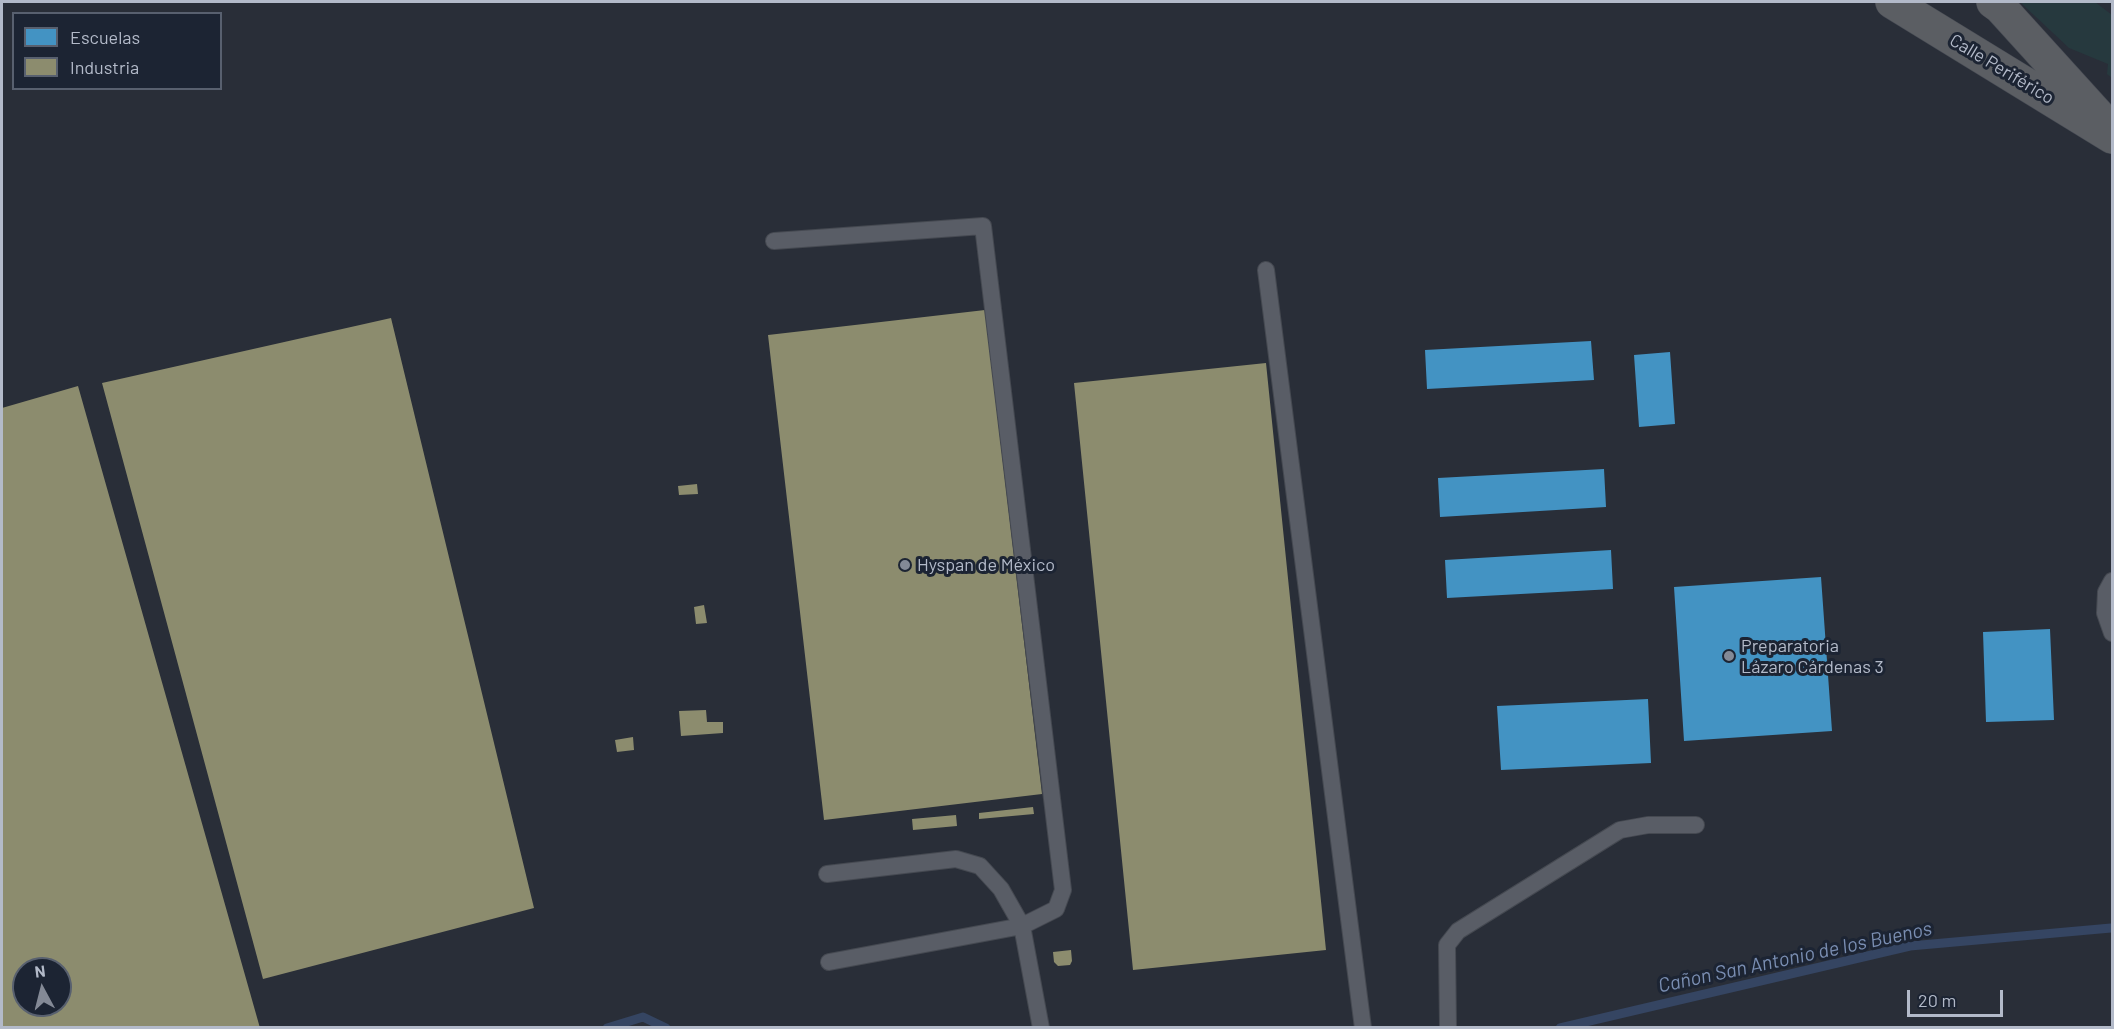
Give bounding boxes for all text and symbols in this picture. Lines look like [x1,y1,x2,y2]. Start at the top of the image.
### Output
legend [12,12,222,90]
text: Escuelas [70,26,140,48]
street label: Calle Periférico [1946,29,2058,109]
text: Industria [70,56,139,78]
place label: Hyspan de México [917,554,1055,576]
marker: Hyspan de México [898,558,912,572]
place label: Preparatoria Lázaro Cárdenas 3 [1741,635,1884,678]
marker: Preparatoria Lázaro Cárdenas 3 [1722,649,1736,663]
water label: Cañon San Antonio de los Buenos [1656,916,1934,998]
north arrow [12,957,72,1017]
text: N [34,961,46,981]
scale bar [1910,978,2006,1016]
text: 20 m [1918,989,1956,1011]

